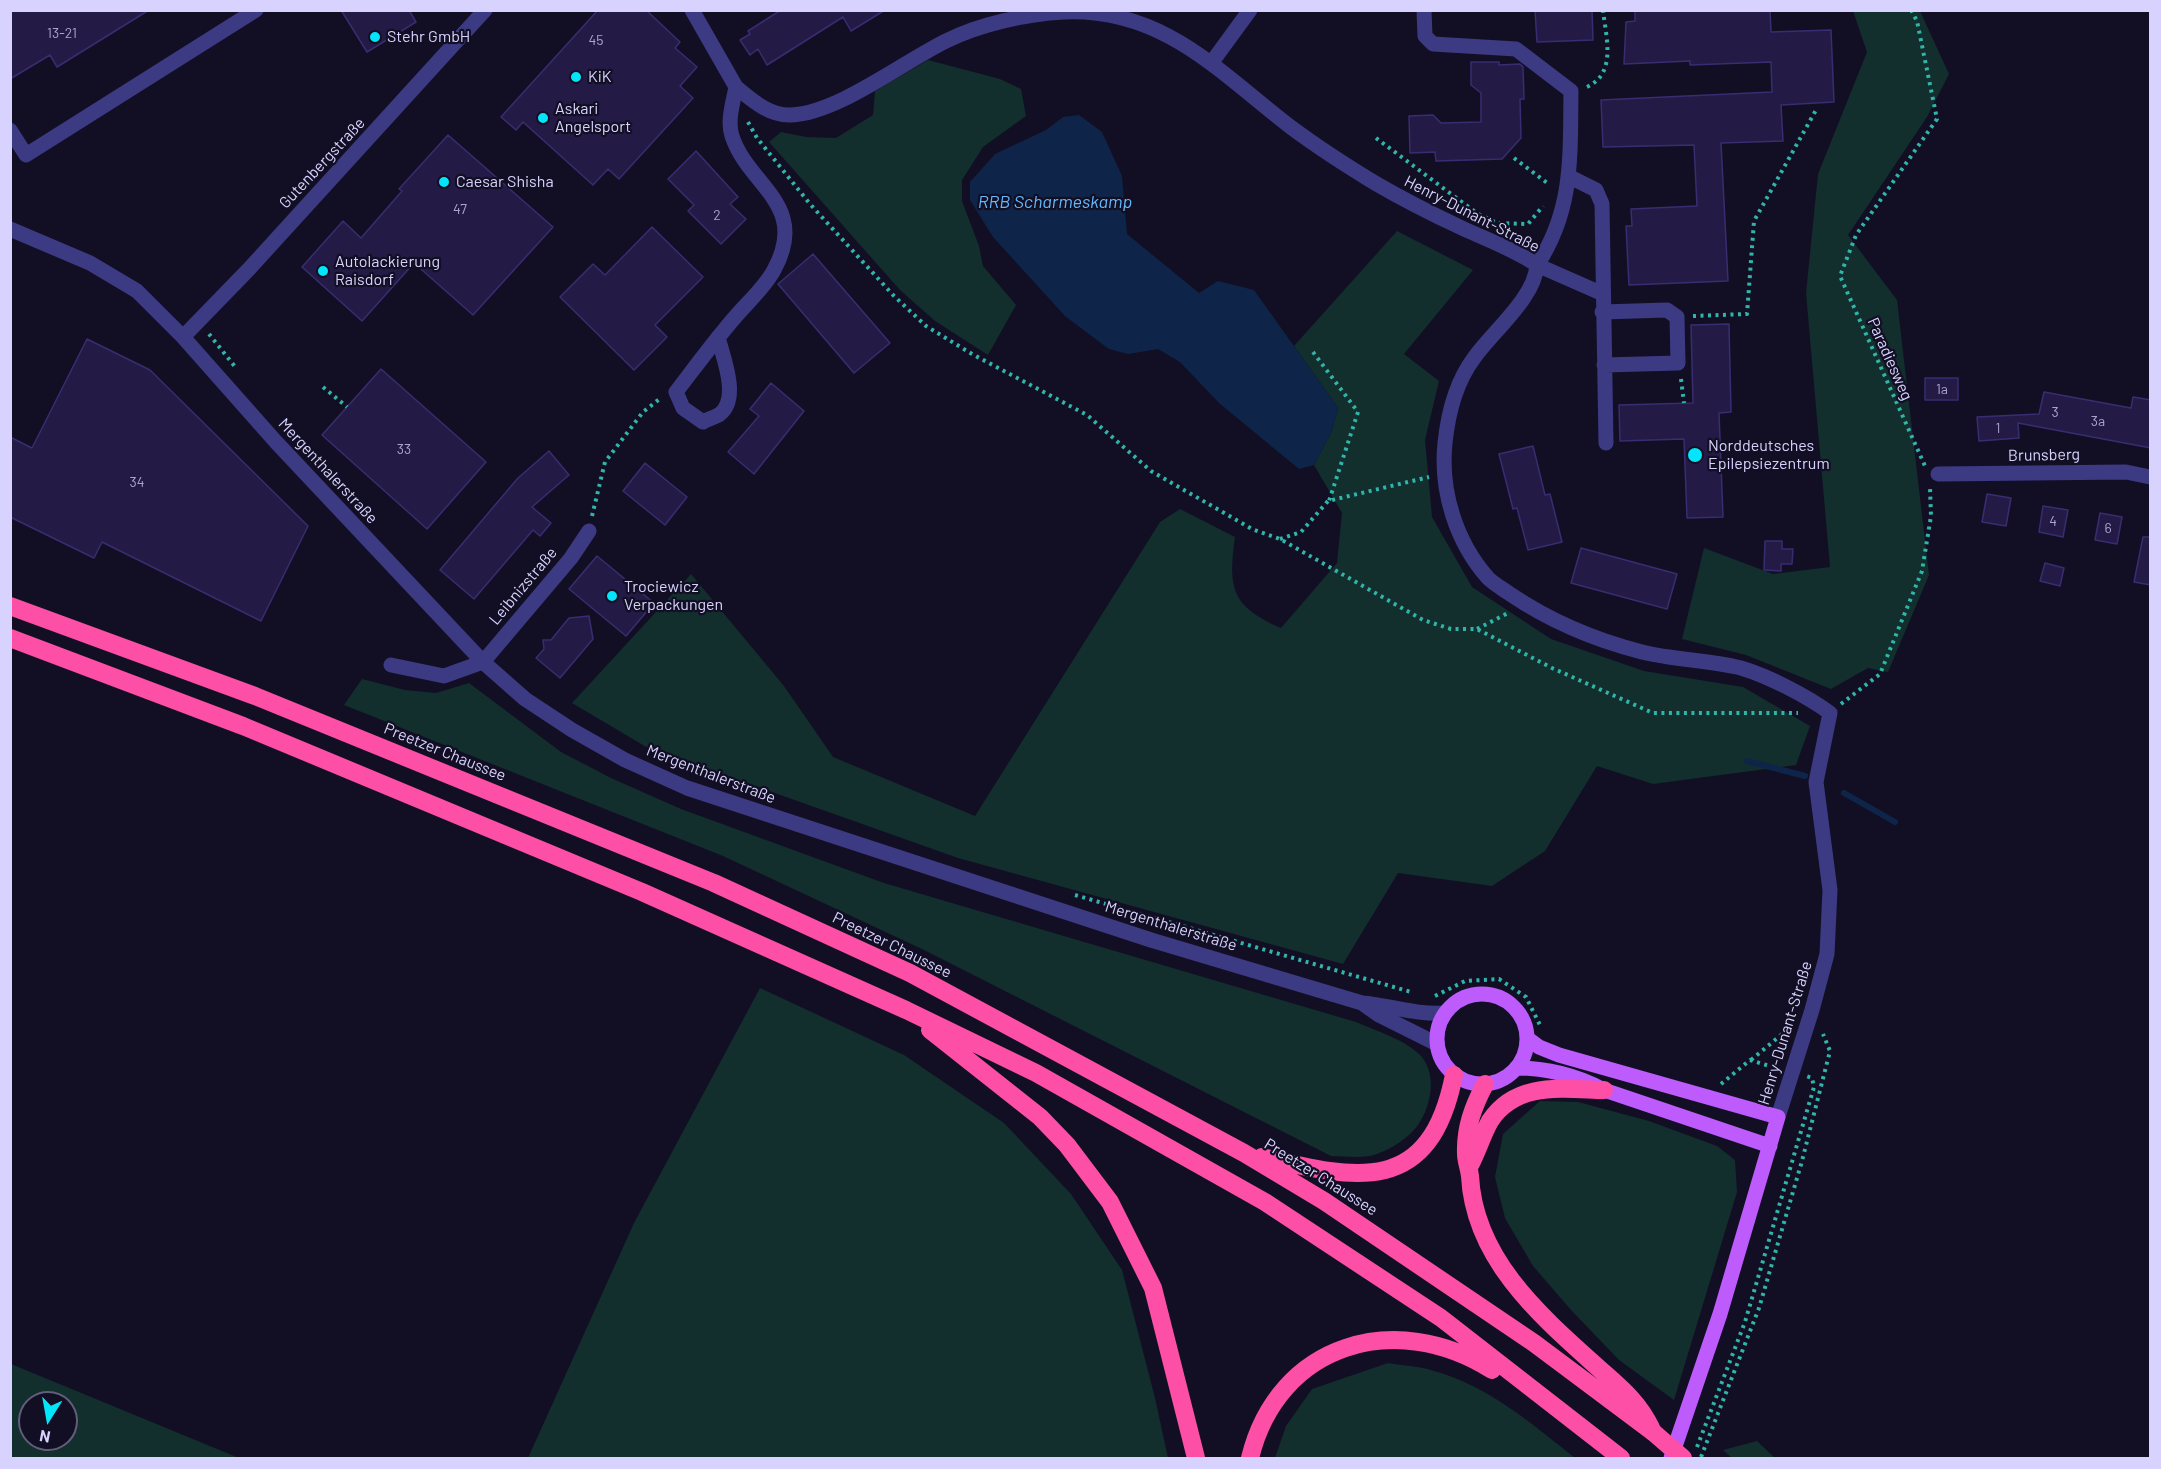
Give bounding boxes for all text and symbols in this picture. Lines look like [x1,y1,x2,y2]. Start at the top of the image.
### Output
house number: 13-21 [47,25,77,41]
place label: Stehr GmbH [387,27,470,47]
marker: Stehr GmbH [368,30,382,44]
house number: 45 [589,32,603,48]
place label: KiK [588,67,612,87]
marker: KiK [569,70,583,84]
place label: Askari Angelsport [555,99,631,137]
marker: Askari Angelsport [536,111,550,125]
street label: Gutenbergstraße [275,114,369,212]
place label: Caesar Shisha [456,172,554,192]
street label: Henry-Dunant-Straße [1401,172,1543,256]
marker: Caesar Shisha [437,175,451,189]
water label: RRB Scharmeskamp [978,191,1132,213]
house number: 47 [453,201,467,217]
house number: 2 [713,207,721,223]
place label: Autolackierung Raisdorf [335,252,440,290]
marker: Autolackierung Raisdorf [316,264,330,278]
street label: Paradiesweg [1863,315,1917,403]
house number: 1a [1936,381,1948,397]
house number: 3 [2051,404,2059,420]
house number: 3a [2091,413,2105,429]
street label: Mergenthalerstraße [274,414,382,528]
house number: 1 [1996,420,2000,436]
place label: Norddeutsches Epilepsiezentrum [1708,436,1830,474]
house number: 33 [397,441,411,457]
street label: Brunsberg [2008,445,2080,465]
marker: Norddeutsches Epilepsiezentrum [1686,446,1704,464]
house number: 34 [130,474,144,490]
house number: 4 [2049,513,2057,529]
house number: 6 [2104,520,2112,536]
street label: Leibnizstraße [485,543,561,629]
place label: Trociewicz Verpackungen [624,577,723,615]
marker: Trociewicz Verpackungen [605,589,619,603]
street label: Preetzer Chaussee [381,719,509,785]
street label: Mergenthalerstraße [644,741,778,807]
street label: Mergenthalerstraße [1103,897,1239,955]
street label: Preetzer Chaussee [829,908,955,982]
street label: Henry-Dunant-Straße [1754,959,1816,1107]
street label: Preetzer Chaussee [1261,1134,1381,1220]
north arrow [18,1391,78,1451]
text: N [38,1427,52,1448]

